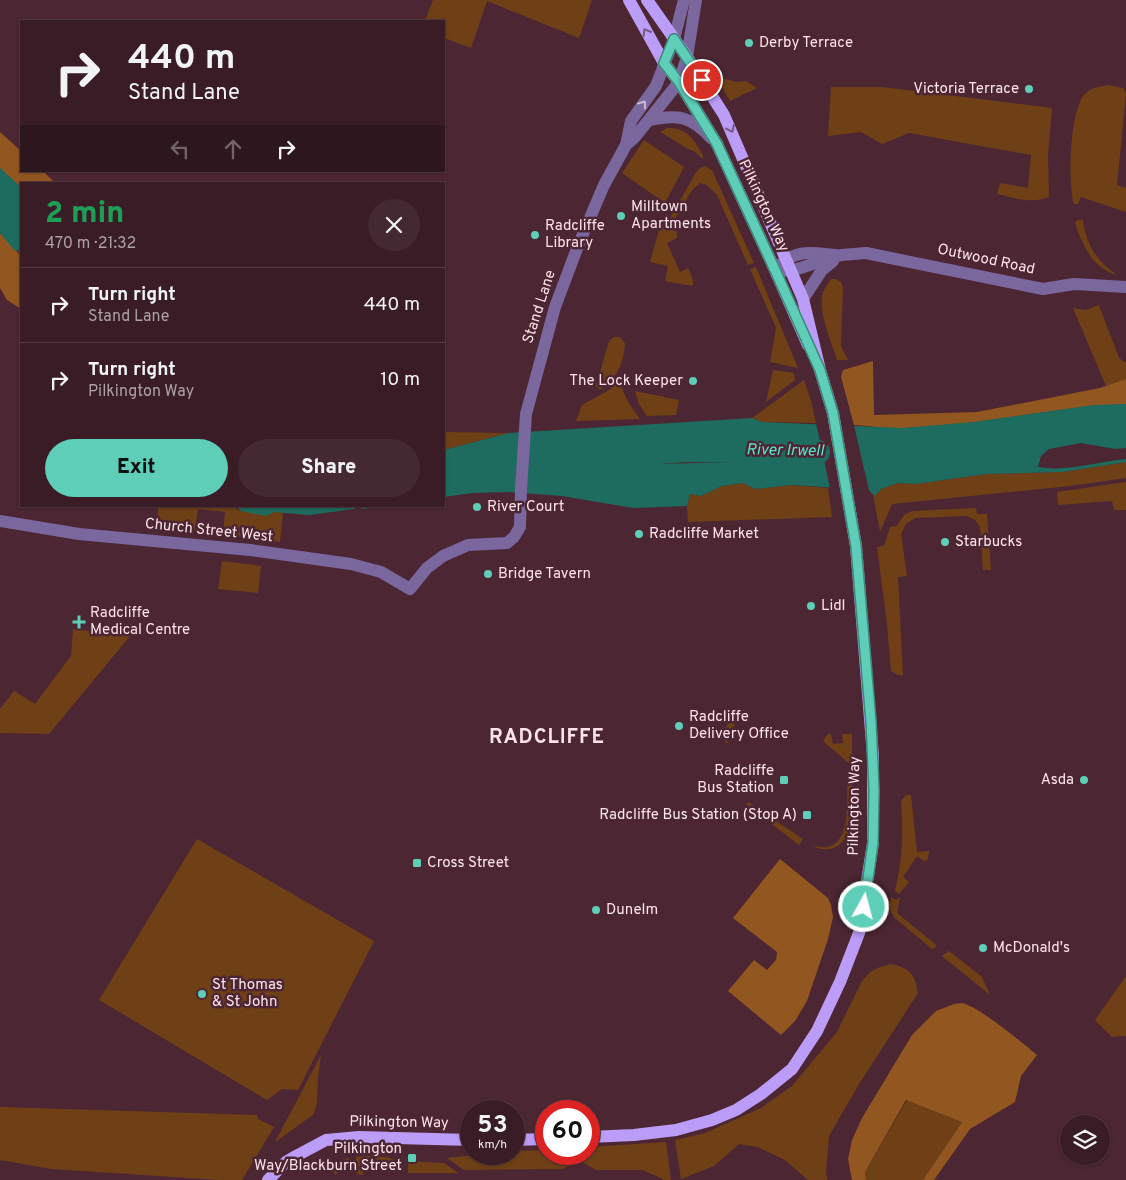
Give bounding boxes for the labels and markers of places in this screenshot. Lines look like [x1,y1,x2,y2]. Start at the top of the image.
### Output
place label: Derby Terrace [759,34,853,53]
marker: Derby Terrace [743,37,755,49]
pin [681,59,723,101]
place label: Victoria Terrace [913,80,1019,99]
marker: Victoria Terrace [1023,83,1035,95]
place label: Milltown Apartments [631,198,711,234]
marker: Milltown Apartments [615,210,627,222]
place label: Radcliffe Library [545,217,605,253]
marker: Radcliffe Library [529,229,541,241]
place label: The Lock Keeper [569,372,683,391]
marker: The Lock Keeper [687,375,699,387]
place label: River Court [487,498,564,517]
marker: River Court [471,501,483,513]
place label: Radcliffe Market [649,525,759,544]
marker: Radcliffe Market [633,528,645,540]
place label: Starbucks [955,533,1022,552]
marker: Starbucks [939,536,951,548]
place label: Bridge Tavern [498,565,591,584]
marker: Bridge Tavern [482,568,494,580]
place label: Lidl [821,597,846,616]
marker: Lidl [805,600,817,612]
place label: Radcliffe Medical Centre [90,604,190,640]
marker: Radcliffe Medical Centre [72,615,86,629]
place label: Radcliffe Delivery Office [689,708,789,744]
marker: Radcliffe Delivery Office [673,720,685,732]
place label: Radcliffe Bus Station [697,762,774,798]
place label: Asda [1041,771,1074,790]
marker: Radcliffe Bus Station [778,774,790,786]
marker: Asda [1078,774,1090,786]
place label: Radcliffe Bus Station (Stop A) [599,806,797,825]
marker: Radcliffe Bus Station (Stop A) [801,809,813,821]
place label: Cross Street [427,854,509,873]
marker: Cross Street [411,857,423,869]
place label: Dunelm [606,901,658,920]
marker: Dunelm [590,904,602,916]
place label: McDonald's [993,939,1070,958]
marker: McDonald's [977,942,989,954]
place label: St Thomas & St John [212,976,283,1012]
marker: St Thomas & St John [196,988,208,1000]
place label: Pilkington Way/Blackburn Street [254,1140,402,1176]
marker: Pilkington Way/Blackburn Street [406,1152,418,1164]

